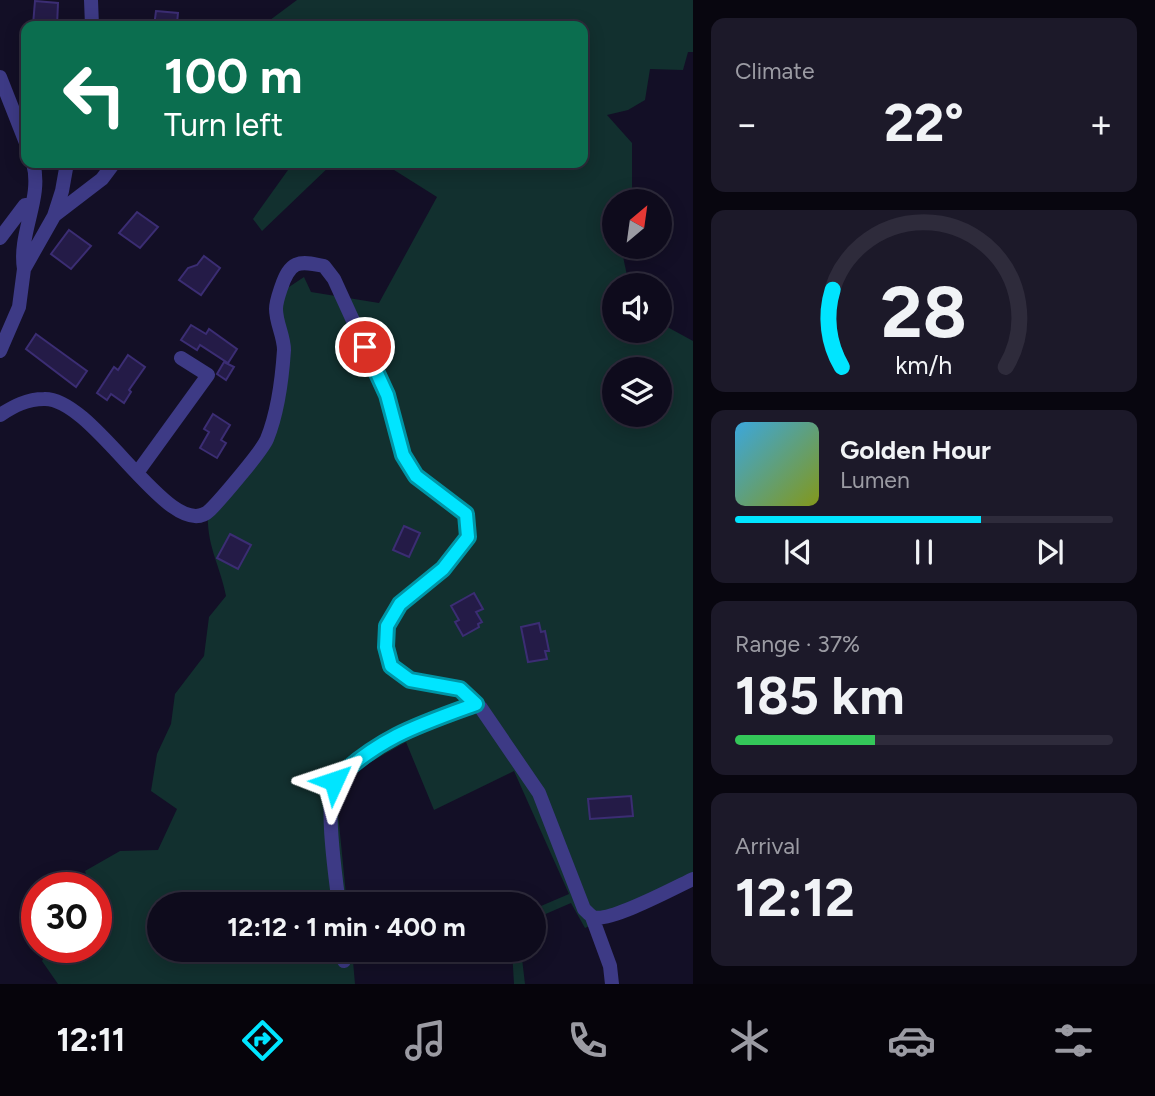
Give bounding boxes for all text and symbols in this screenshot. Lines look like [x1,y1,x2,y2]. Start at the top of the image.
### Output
text: 100 m [164,46,303,105]
icon: left [49,49,140,140]
text: Climate [735,57,814,85]
text: 22° [884,92,964,154]
text: − [735,101,759,147]
text: + [1089,101,1113,147]
text: Turn left [164,106,283,144]
north arrow [602,189,672,259]
map controls [602,189,672,427]
text: 28 [881,268,967,355]
button: sound [602,273,672,343]
pin [335,317,395,377]
icon: arrive [346,328,384,366]
text: km/h [895,349,953,379]
button: layers [602,357,672,427]
text: Golden Hour [840,434,991,466]
text: Lumen [840,466,910,494]
icon: previous [779,533,817,571]
icon: pause [905,533,943,571]
icon: next [1031,533,1069,571]
text: Range · 37% [735,630,860,658]
text: 185 km [735,665,905,727]
position arrow [297,744,371,818]
text: Arrival [735,832,800,860]
text: 12:12 [735,867,855,929]
speed limit sign: 30 [21,872,112,963]
text: 12:12 · 1 min · 400 m [227,911,466,943]
icon: directions [238,1016,287,1065]
icon: music [401,1016,450,1065]
icon: phone [563,1016,612,1065]
icon: climate [725,1016,774,1065]
icon: car [887,1016,936,1065]
icon: filters [1049,1016,1098,1065]
text: 12:11 [57,1021,125,1059]

